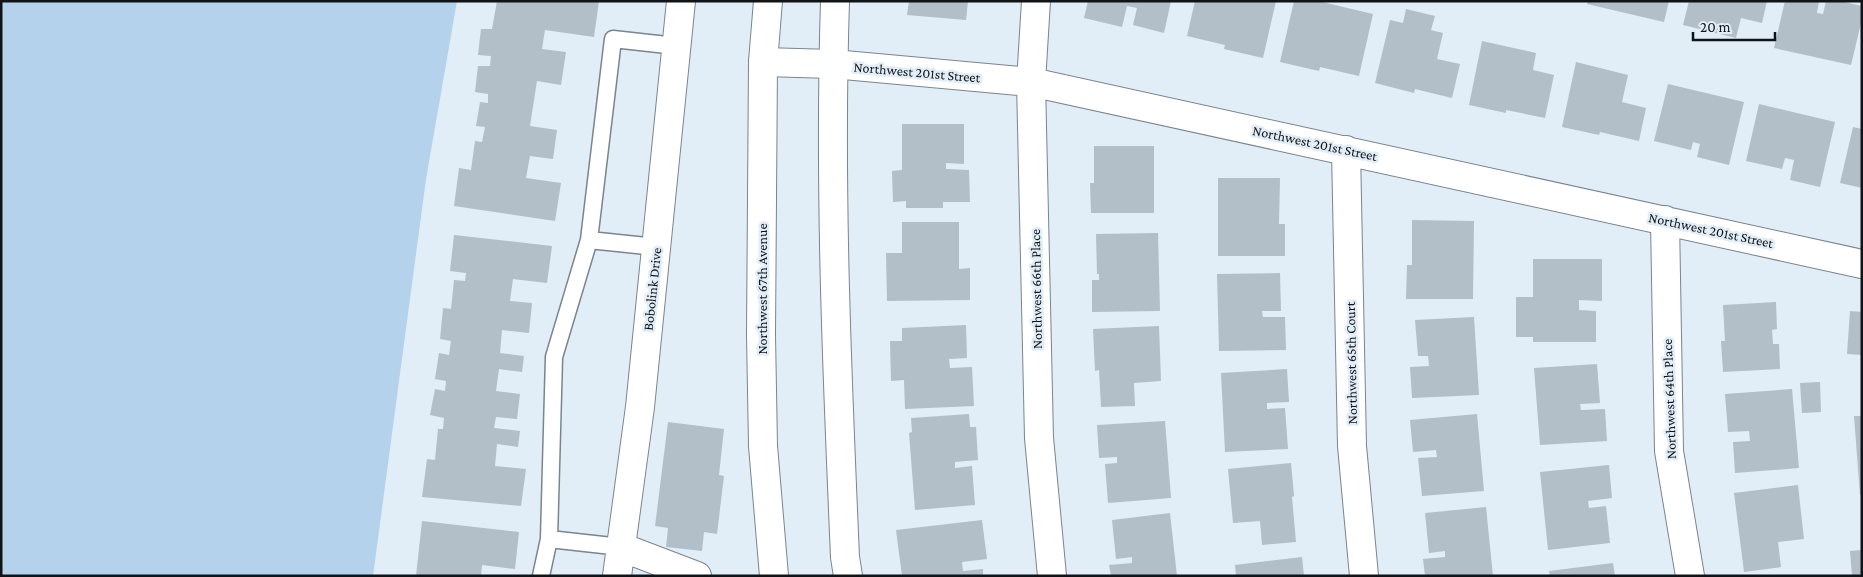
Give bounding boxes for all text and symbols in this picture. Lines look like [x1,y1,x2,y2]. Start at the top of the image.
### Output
scale bar [1693,10,1776,42]
text: 20 m [1700,19,1731,35]
street label: Northwest 201st Street [853,58,981,86]
street label: Northwest 201st Street [1251,122,1379,164]
street label: Northwest 201st Street [1647,209,1775,251]
street label: Northwest 67th Avenue [754,223,770,355]
street label: Northwest 66th Place [1027,229,1045,349]
street label: Bobolink Drive [640,247,664,331]
street label: Northwest 65th Court [1342,301,1360,424]
street label: Northwest 64th Place [1659,339,1679,459]

